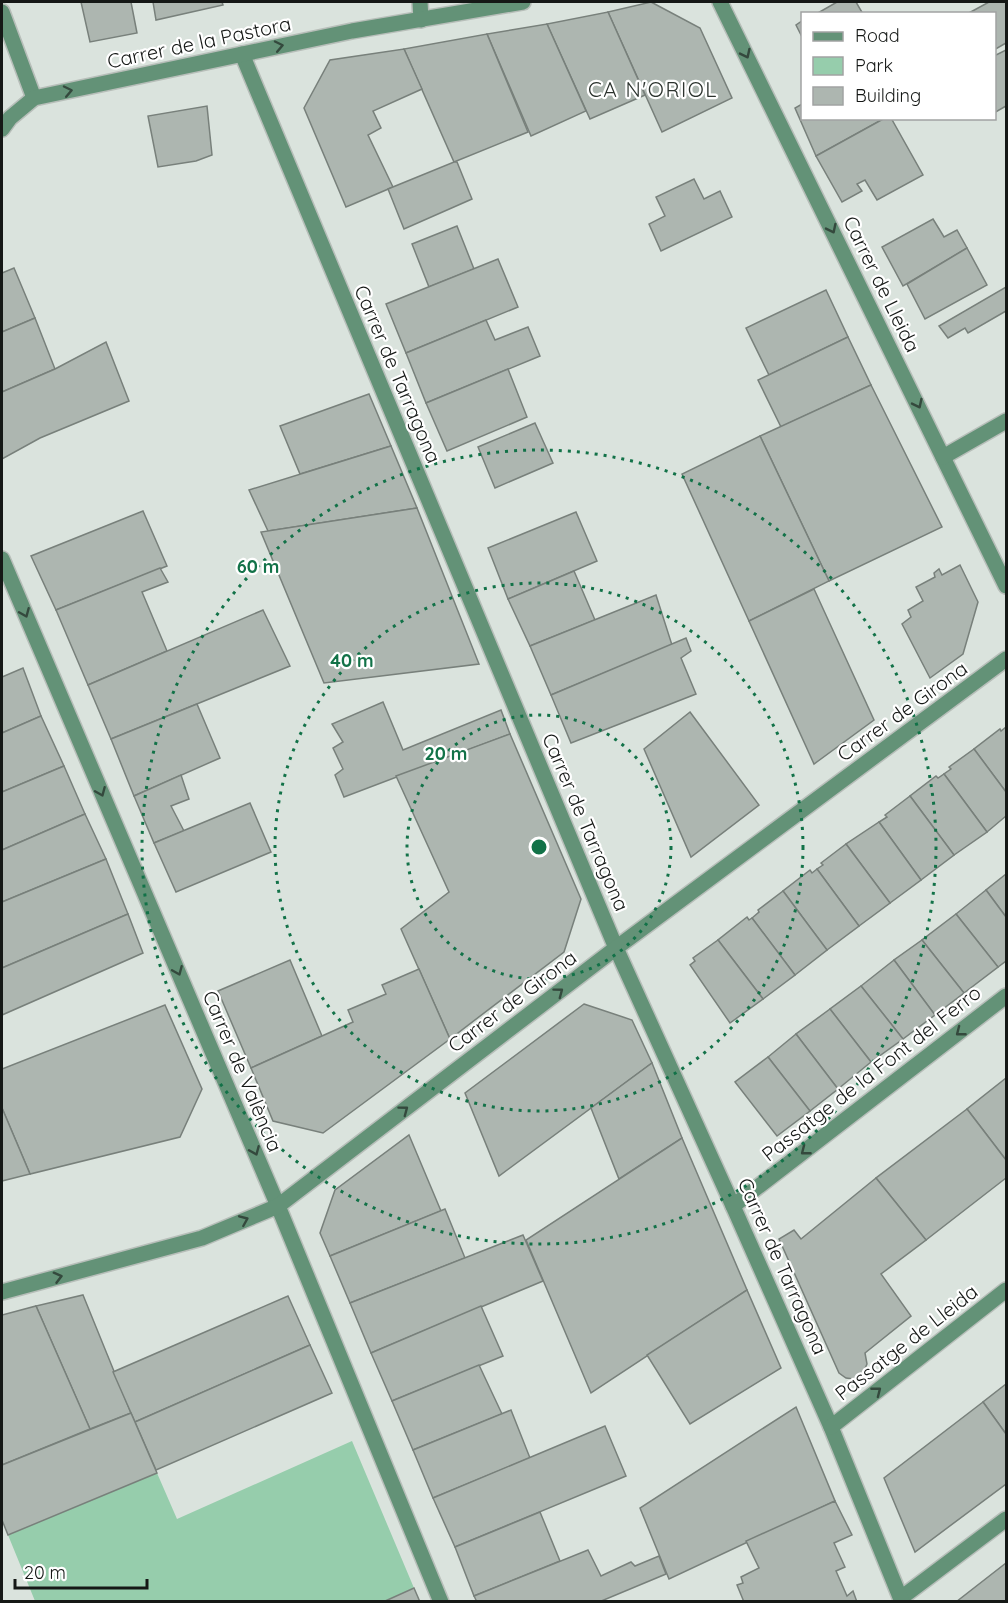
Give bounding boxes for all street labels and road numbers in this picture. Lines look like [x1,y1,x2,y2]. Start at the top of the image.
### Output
street label: Carrer de la Pastora [105,10,293,74]
street label: Carrer de Lleida [838,212,926,356]
street label: Carrer de Tarragona [349,281,447,467]
street label: Carrer de Girona [832,655,972,767]
street label: Carrer de Tarragona [537,729,635,915]
street label: Carrer de Girona [443,944,581,1058]
street label: Passatge de la Font del Ferro [756,980,986,1166]
street label: Carrer de València [198,987,288,1155]
street label: Carrer de Tarragona [733,1174,833,1358]
street label: Passatge de Lleida [830,1279,982,1405]

